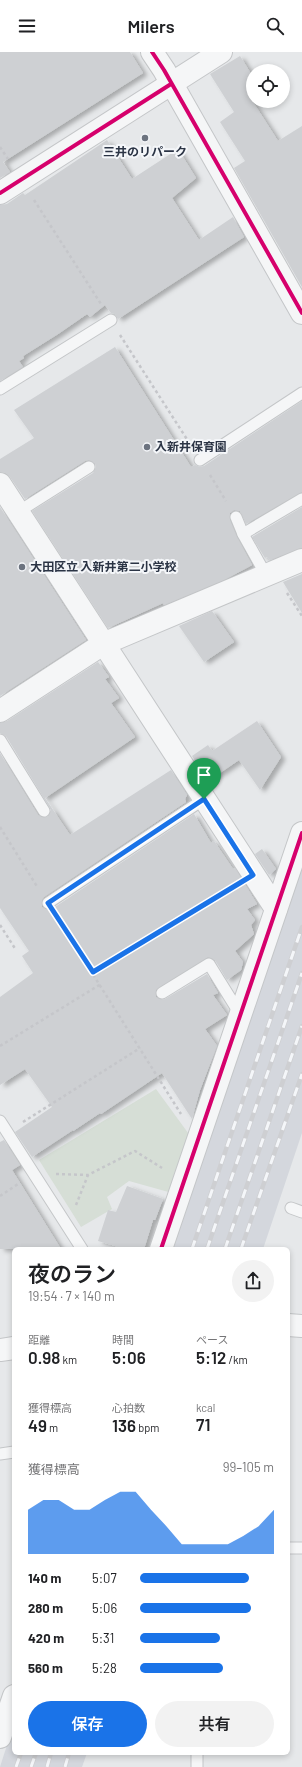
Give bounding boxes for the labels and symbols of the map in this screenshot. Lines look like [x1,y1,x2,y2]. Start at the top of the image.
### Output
marker: 三井のリパーク [140,133,150,143]
place label: 三井のリパーク [103,144,187,158]
place label: 入新井保育園 [155,439,227,453]
marker: 入新井保育園 [142,442,152,452]
place label: 大田区立 入新井第二小学校 [30,559,176,573]
marker: 大田区立 入新井第二小学校 [17,562,27,572]
pin [187,758,221,799]

